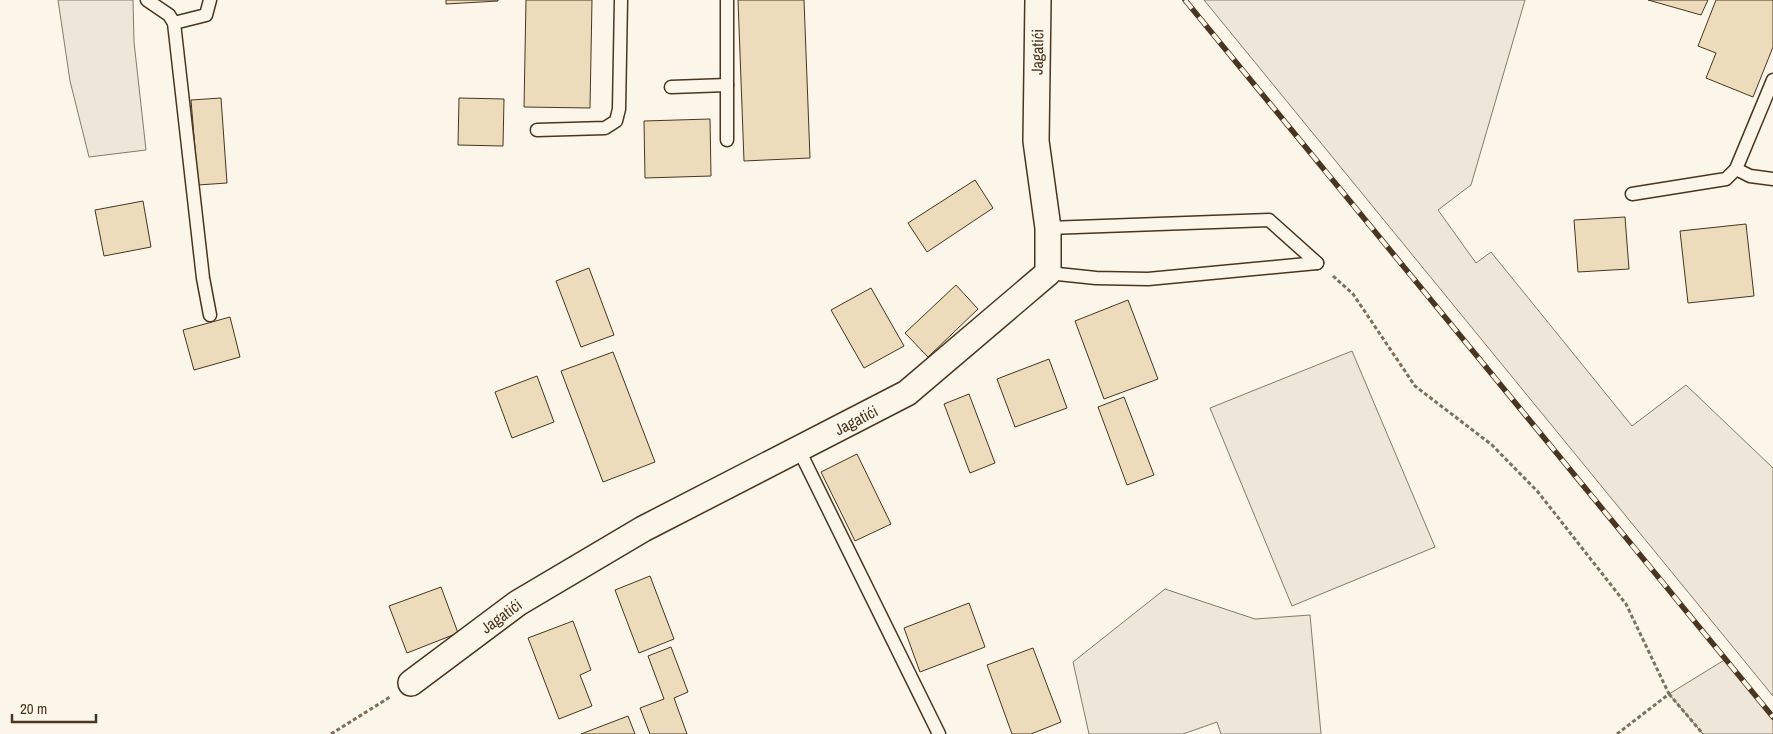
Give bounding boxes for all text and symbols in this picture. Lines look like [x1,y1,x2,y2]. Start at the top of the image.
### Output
street label: Jagatići [1026,29,1048,75]
street label: Jagatići [831,400,881,440]
street label: Jagatići [476,594,526,638]
scale bar [12,692,96,724]
text: 20 m [20,698,47,719]

